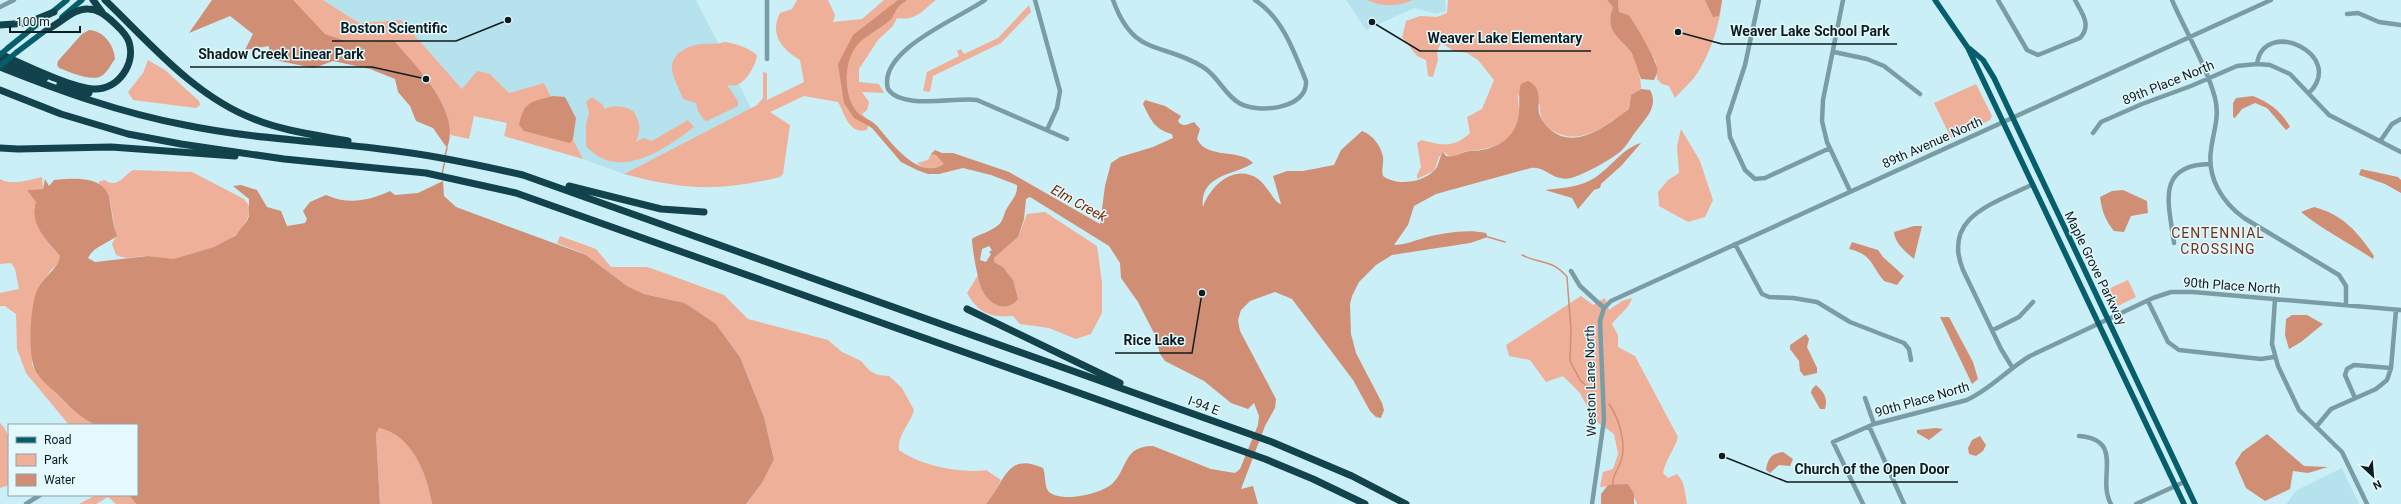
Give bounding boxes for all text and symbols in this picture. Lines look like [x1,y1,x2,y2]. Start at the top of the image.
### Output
scale bar [10,8,80,34]
text: 100 m [16,15,50,29]
callout: Boston Scientific [332,15,456,41]
callout: Weaver Lake School Park [1722,18,1897,44]
text: Boston Scientific [340,20,448,36]
text: Weaver Lake School Park [1730,23,1890,39]
callout: Weaver Lake Elementary [1420,25,1591,51]
text: Weaver Lake Elementary [1428,30,1583,46]
callout: Shadow Creek Linear Park [190,41,372,67]
text: Shadow Creek Linear Park [198,46,364,62]
street label: 89th Place North [2120,57,2216,108]
street label: 89th Avenue North [1880,114,1984,171]
water label: Elm Creek [1048,181,1111,225]
street label: Maple Grove Parkway [2061,209,2130,328]
district label: CENTENNIAL CROSSING [2171,225,2265,257]
street label: 90th Place North [2183,275,2281,296]
street label: Weston Lane North [1582,325,1599,437]
callout: Rice Lake [1115,327,1192,353]
text: Rice Lake [1124,332,1185,348]
street label: 90th Place North [1873,379,1971,420]
street label: I-94 E [1186,393,1222,418]
legend [8,424,138,496]
text: Road [44,433,72,447]
text: Park [44,453,69,467]
callout: Church of the Open Door [1787,456,1958,482]
north arrow [2353,456,2393,496]
text: Church of the Open Door [1795,461,1949,477]
text: Water [44,473,75,487]
text: N [2371,477,2384,492]

